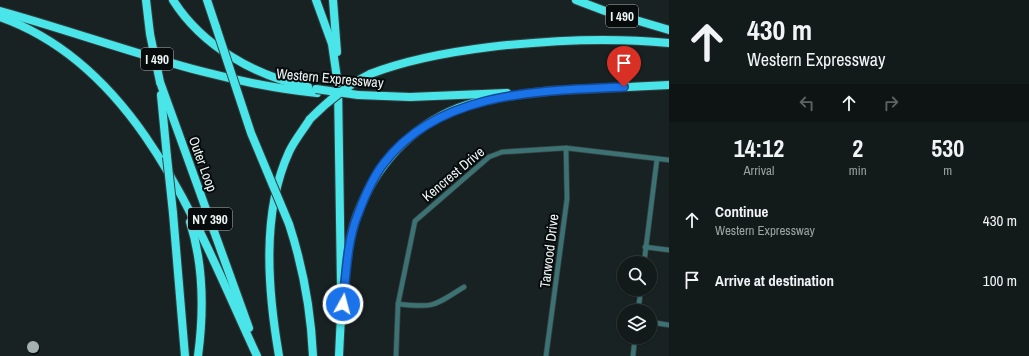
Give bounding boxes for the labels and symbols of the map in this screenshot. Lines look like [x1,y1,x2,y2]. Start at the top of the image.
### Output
road number: I 490 [606,5,638,27]
pin [607,46,641,87]
road number: I 490 [141,48,173,70]
street label: Western Expressway [276,64,385,92]
street label: Outer Loop [185,134,221,194]
street label: Kencrest Drive [418,143,488,205]
road number: NY 390 [188,208,232,230]
street label: Tarwood Drive [536,213,562,289]
position arrow [322,283,364,325]

